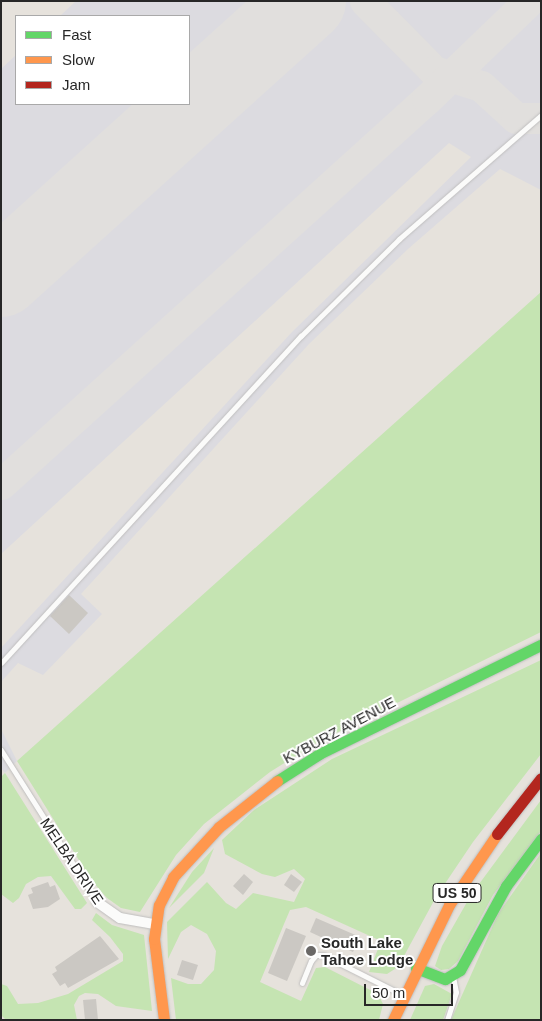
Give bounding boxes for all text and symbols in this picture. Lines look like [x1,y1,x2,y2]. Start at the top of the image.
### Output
legend [15,15,190,105]
text: Fast [62,26,91,43]
text: Slow [62,51,95,68]
text: Jam [62,76,90,93]
street label: KYBURZ AVENUE [279,693,399,767]
street label: MELBA DRIVE [36,814,108,908]
road number: US 50 [432,881,482,904]
place label: South Lake Tahoe Lodge [321,933,413,968]
marker: South Lake Tahoe Lodge [305,945,317,957]
scale bar [367,974,456,1006]
text: 50 m [372,984,405,1001]

